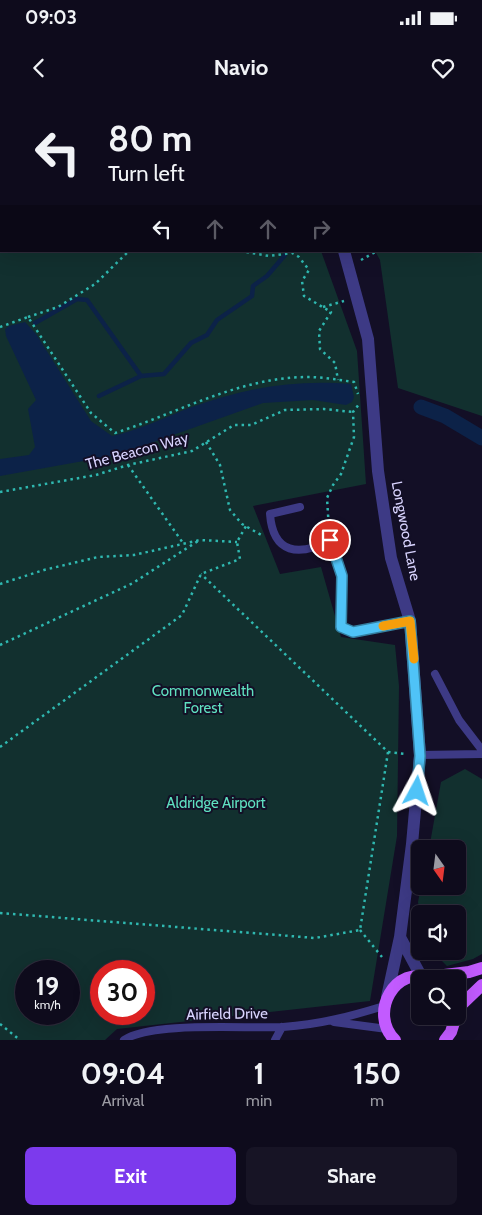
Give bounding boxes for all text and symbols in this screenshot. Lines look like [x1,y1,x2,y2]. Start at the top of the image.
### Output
text: 09:03 [25,6,77,29]
icon: back [25,54,53,82]
text: Navio [214,54,268,81]
icon: heart [429,54,457,82]
text: 80 m [108,117,192,160]
icon: left [25,120,90,185]
text: Turn left [108,160,185,187]
icon: left [148,215,176,243]
icon: ahead [201,215,229,243]
icon: ahead [254,215,282,243]
icon: right [307,215,335,243]
street label: The Beacon Way [84,429,191,473]
street label: Longwood Lane [388,480,425,583]
pin [309,519,351,561]
icon: arrive [316,526,344,554]
park label: Commonwealth Forest [152,682,254,717]
position arrow [390,764,442,816]
park label: Aldridge Airport [166,794,266,812]
north arrow [411,840,466,895]
map controls [411,840,466,1025]
button: sound [411,905,466,960]
speed limit sign: 30 [90,960,155,1025]
button: search [411,970,466,1025]
text: 19 [36,971,59,1001]
text: km/h [34,997,61,1012]
street label: Airfield Drive [186,1004,268,1024]
text: 09:04 [81,1055,165,1092]
text: 1 [254,1055,265,1092]
text: 150 [353,1055,401,1092]
text: Arrival [102,1091,144,1110]
text: min [246,1091,272,1110]
text: m [370,1091,384,1110]
button: Exit [25,1147,236,1205]
button: Share [246,1147,457,1205]

